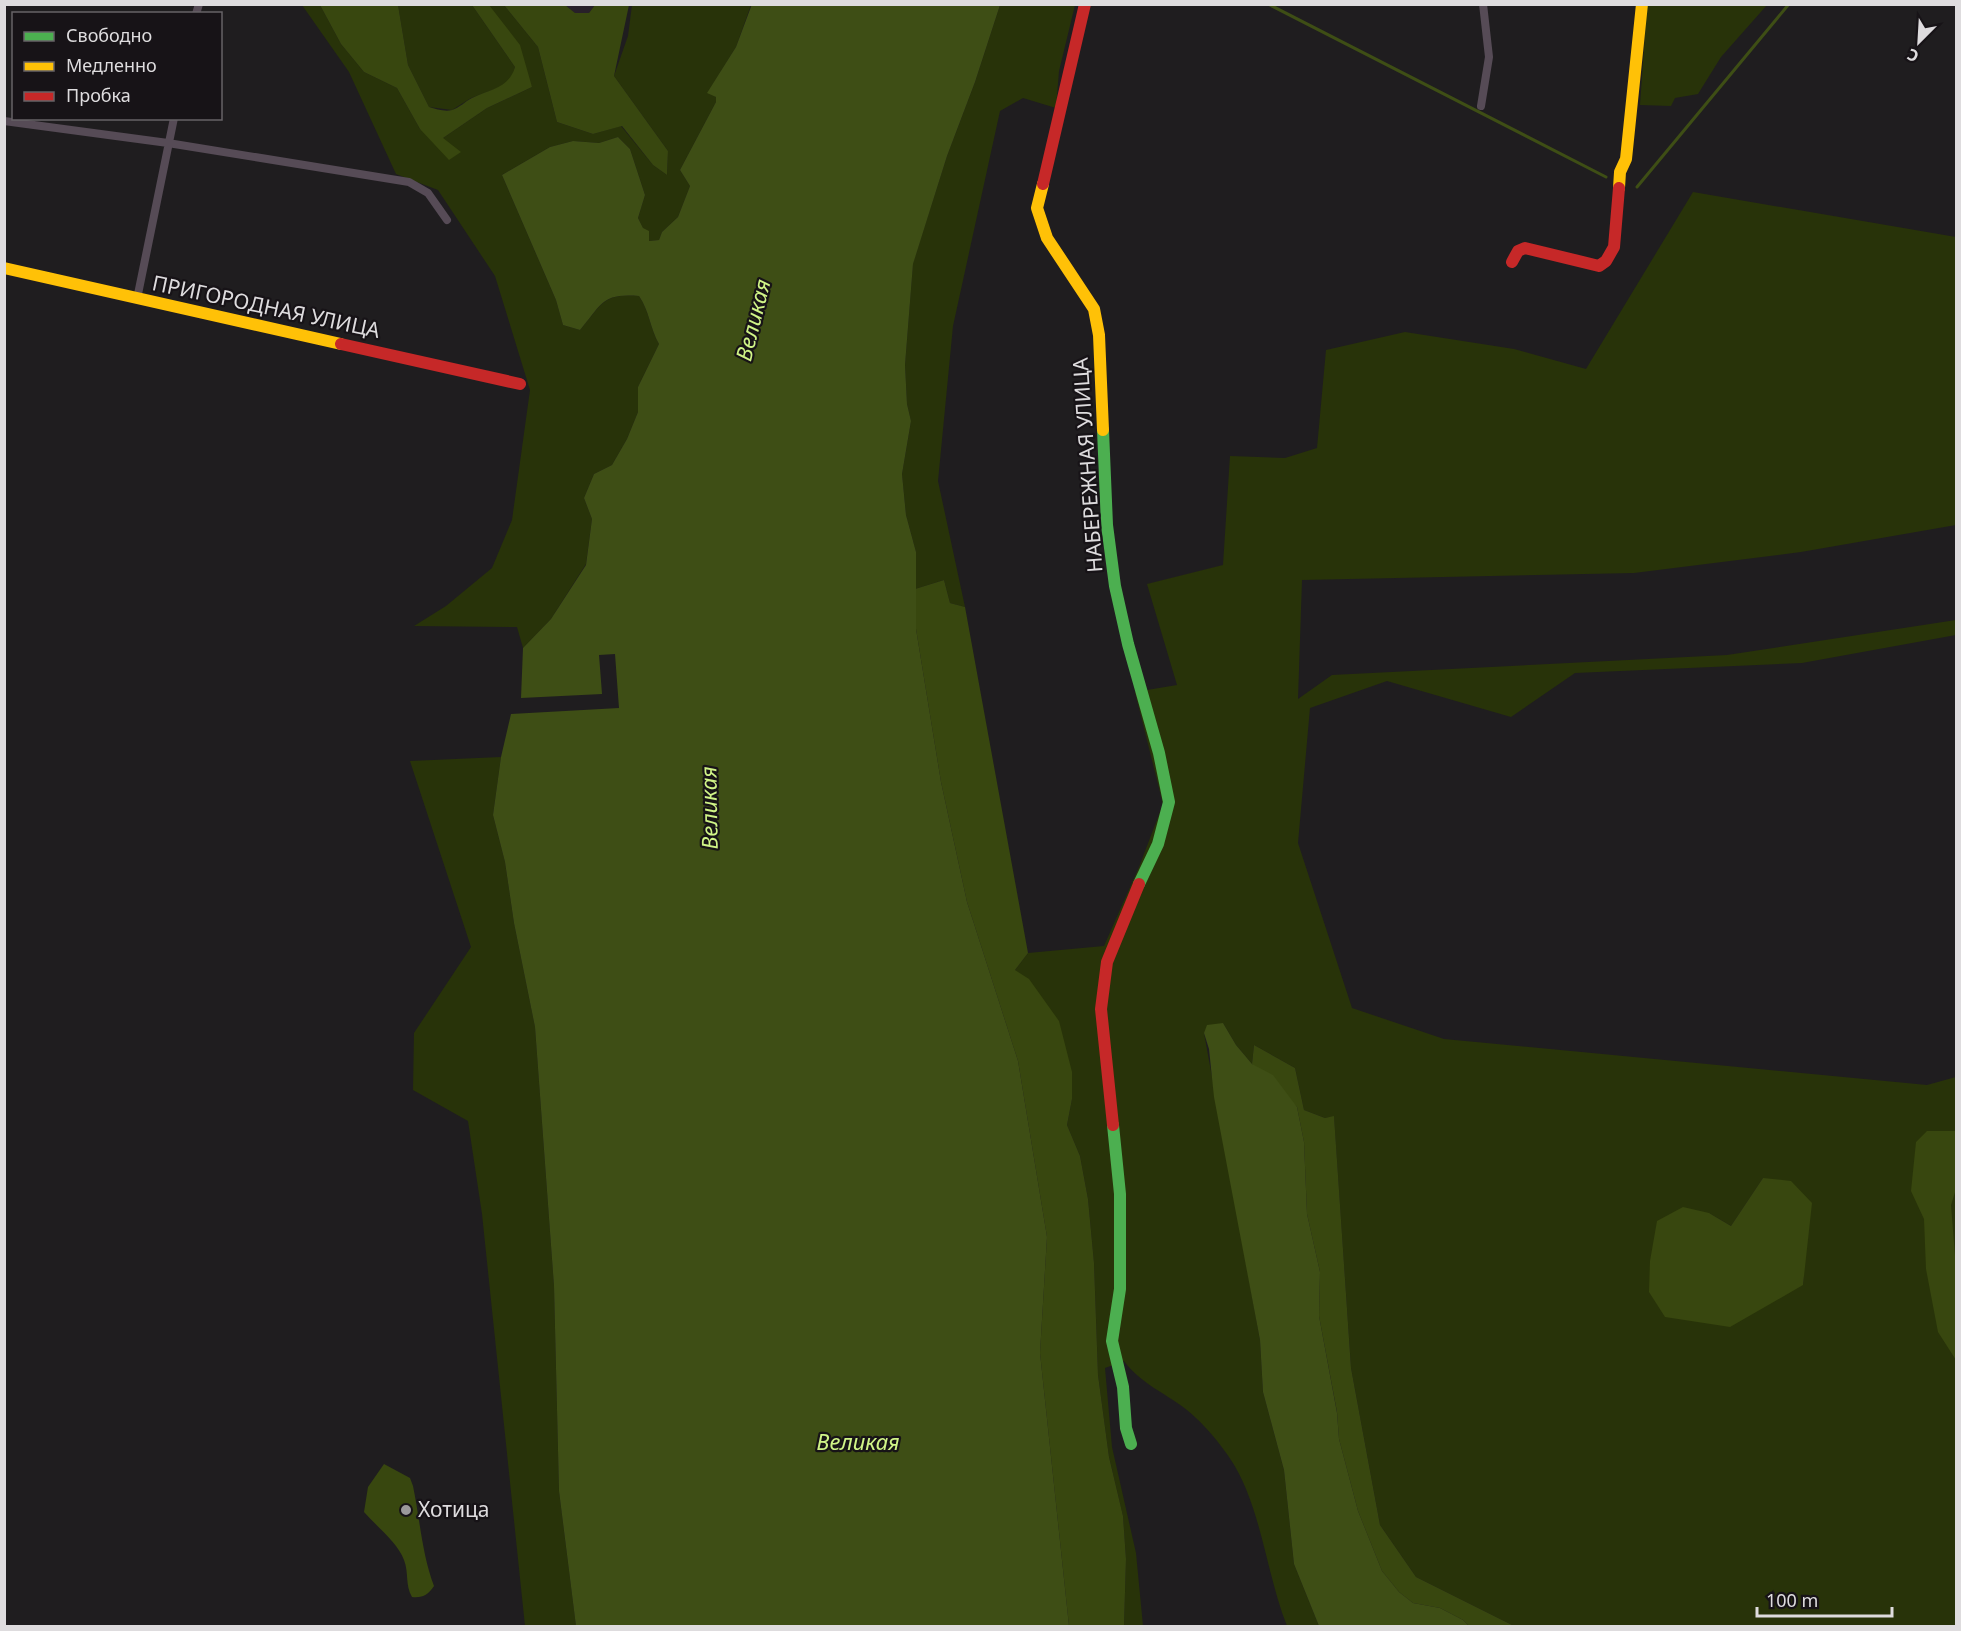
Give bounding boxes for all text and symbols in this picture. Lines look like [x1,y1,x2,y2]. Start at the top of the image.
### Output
legend [12,12,222,120]
north arrow [1889,12,1949,72]
text: Свободно [66,23,152,47]
text: С [1904,44,1922,68]
text: Медленно [66,53,157,77]
text: Пробка [66,83,131,107]
street label: ПРИГОРОДНАЯ УЛИЦА [150,268,383,344]
water label: Великая [727,276,777,364]
street label: НАБЕРЕЖНАЯ УЛИЦА [1065,356,1108,573]
water label: Великая [692,766,724,850]
water label: Великая [816,1426,900,1456]
place label: Хотица [418,1495,490,1523]
marker: Хотица [399,1503,413,1517]
scale bar [1757,1580,1892,1618]
text: 100 m [1766,1588,1818,1612]

